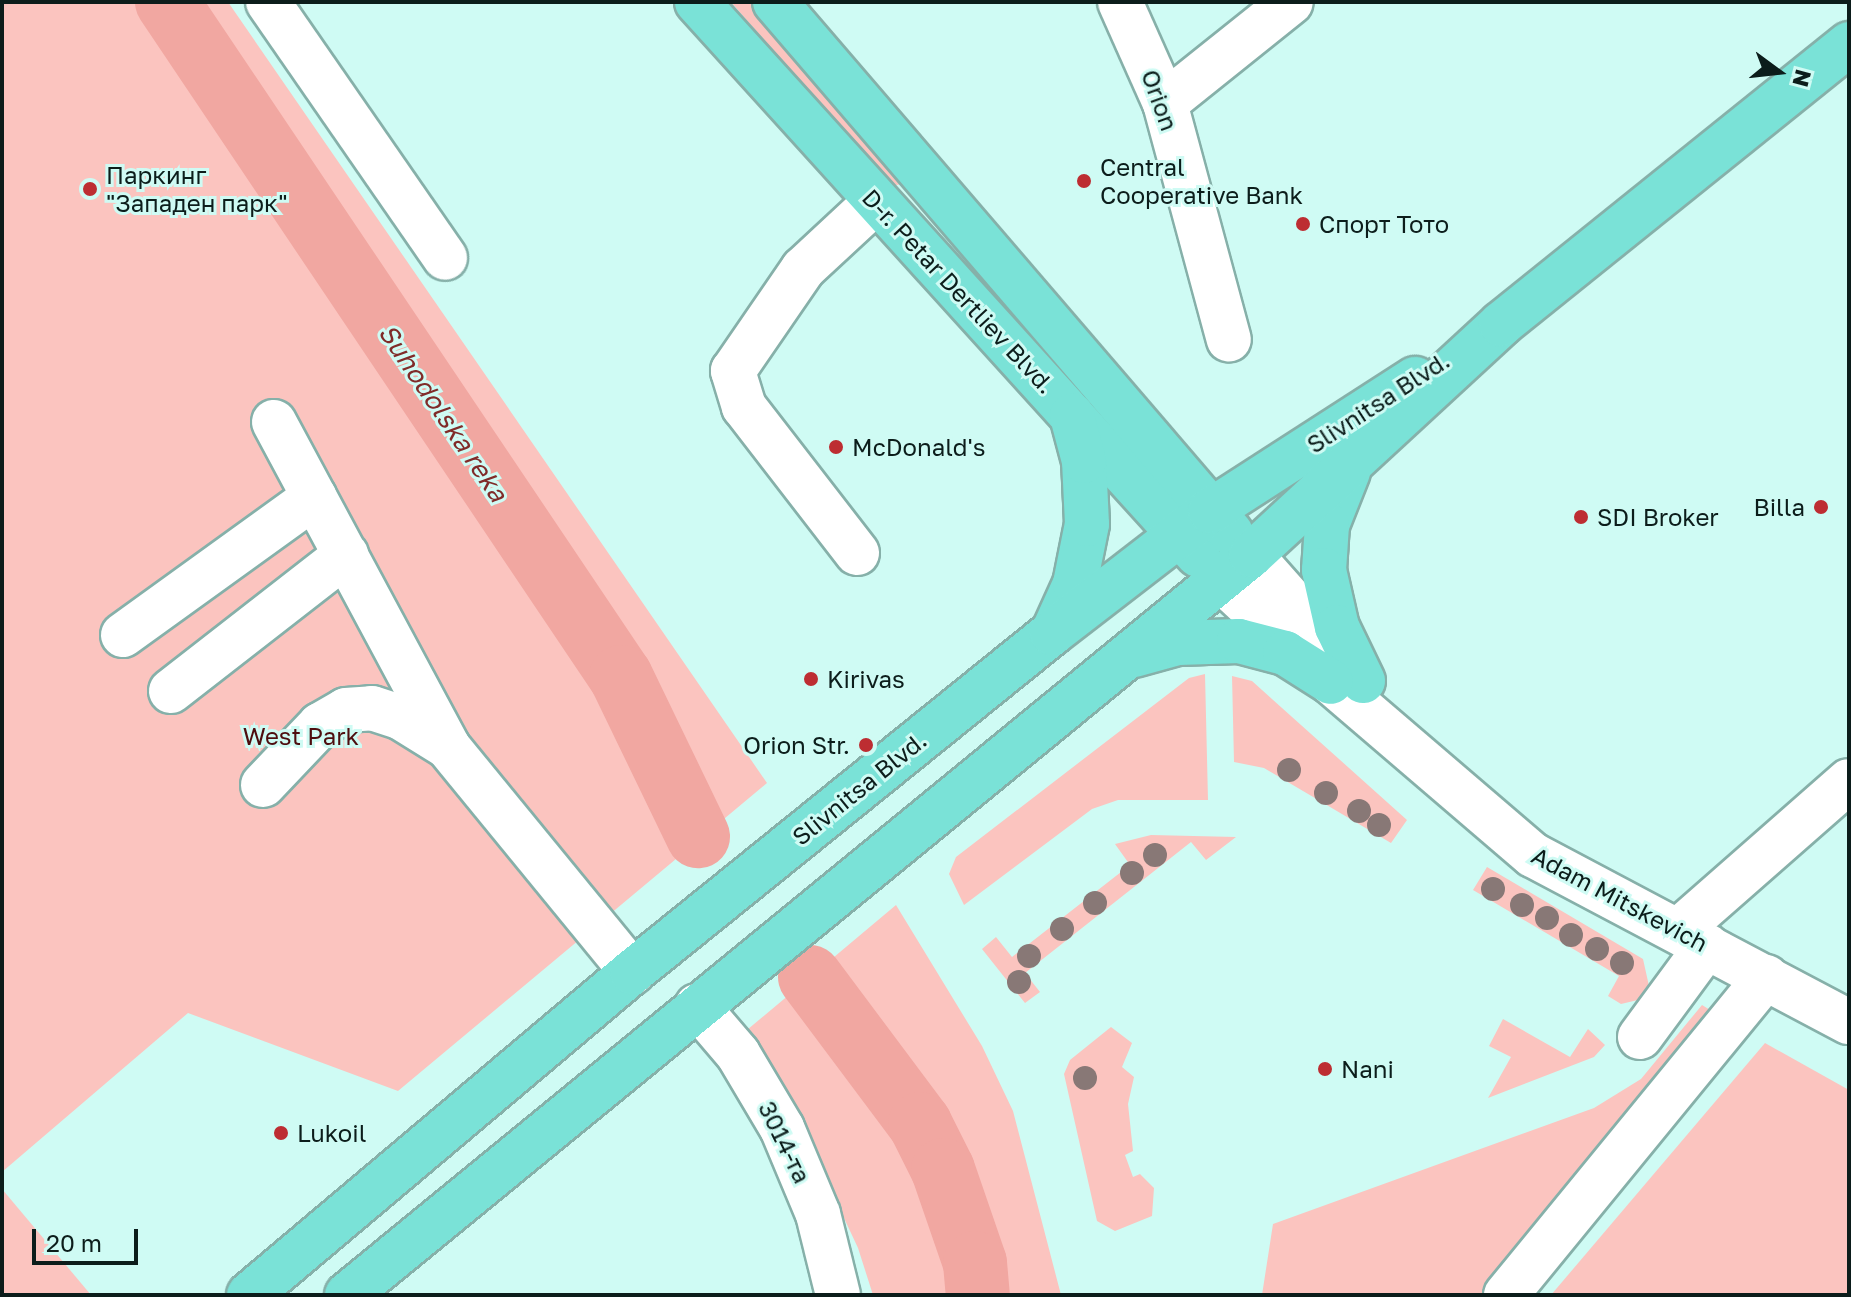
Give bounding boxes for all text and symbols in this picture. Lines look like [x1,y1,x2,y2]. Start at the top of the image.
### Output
north arrow [1739,32,1819,112]
street label: Orion [1136,66,1184,134]
text: N [1787,67,1818,90]
place label: Central Cooperative Bank [1100,153,1303,209]
place label: Паркинг "Западен парк" [106,161,288,217]
marker: Central Cooperative Bank [1075,172,1093,190]
marker: Паркинг "Западен парк" [81,180,99,198]
street label: D-r. Petar Dertliev Blvd. [857,183,1061,399]
place label: Спорт Тото [1319,210,1449,238]
marker: Спорт Тото [1294,215,1312,233]
water label: Suhodolska reka [372,318,514,508]
street label: Slivnitsa Blvd. [1301,345,1455,459]
place label: McDonald's [852,433,985,461]
marker: McDonald's [827,438,845,456]
place label: Billa [1754,493,1805,521]
marker: Billa [1812,498,1830,516]
place label: SDI Broker [1597,503,1719,531]
marker: SDI Broker [1572,508,1590,526]
place label: Kirivas [827,665,905,693]
marker: Kirivas [802,670,820,688]
park label: West Park [243,722,359,750]
street label: Slivnitsa Blvd. [786,725,932,851]
place label: Orion Str. [743,731,850,759]
marker: Orion Str. [857,736,875,754]
street label: Adam Mitskevich [1527,841,1713,957]
place label: Nani [1341,1055,1394,1083]
marker: Nani [1316,1060,1334,1078]
street label: 3014-та [753,1096,817,1188]
place label: Lukoil [297,1119,366,1147]
marker: Lukoil [272,1124,290,1142]
scale bar [36,1213,142,1263]
text: 20 m [46,1228,102,1257]

